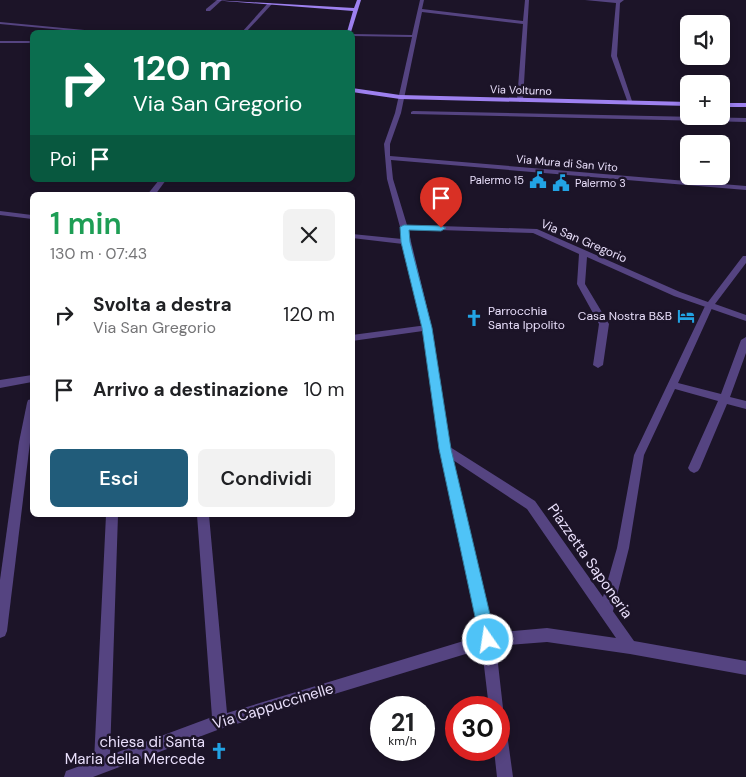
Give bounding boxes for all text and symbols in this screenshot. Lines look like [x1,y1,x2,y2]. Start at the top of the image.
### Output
map controls [680,15,730,185]
button: sound [680,15,730,65]
text: 120 m [133,45,232,91]
icon: right [50,50,115,115]
button: + [680,75,730,125]
street label: Via Volturno [490,82,552,98]
text: Via San Gregorio [133,89,302,118]
button: − [680,135,730,185]
icon: arrive [86,145,114,173]
text: Poi [50,147,76,172]
street label: Via Mura di San Vito [515,152,619,174]
public building icon: Palermo 15 [528,170,548,190]
place label: Palermo 15 [470,173,524,187]
public building icon: Palermo 3 [551,173,571,193]
place label: Palermo 3 [575,176,626,190]
pin [420,177,462,228]
icon: arrive [427,184,455,212]
text: 1 min [50,204,122,243]
button: close [283,209,335,261]
street label: Via San Gregorio [538,216,630,266]
text: 130 m · 07:43 [50,243,147,264]
text: Svolta a destra [93,292,232,317]
icon: right [50,301,78,329]
text: 120 m [283,302,335,327]
place label: Parrocchia Santa Ippolito [488,303,565,333]
hotel icon: Casa Nostra B&B [676,306,696,326]
church icon: Parrocchia Santa Ippolito [464,308,484,328]
place label: Casa Nostra B&B [578,308,672,324]
text: Via San Gregorio [93,317,216,338]
icon: arrive [50,376,78,404]
text: Arrivo a destinazione [93,377,288,402]
text: 10 m [303,377,344,402]
button: Esci [50,449,188,507]
button: Condividi [198,449,335,507]
street label: Piazzetta Saponeria [543,500,637,622]
position arrow [461,613,513,665]
street label: Via Cappuccinelle [210,678,336,734]
speed limit sign: 30 [445,696,510,761]
text: 21 [391,706,414,739]
place label: chiesa di Santa Maria della Mercede [65,732,205,769]
text: km/h [388,733,417,749]
church icon: chiesa di Santa Maria della Mercede [209,741,229,761]

